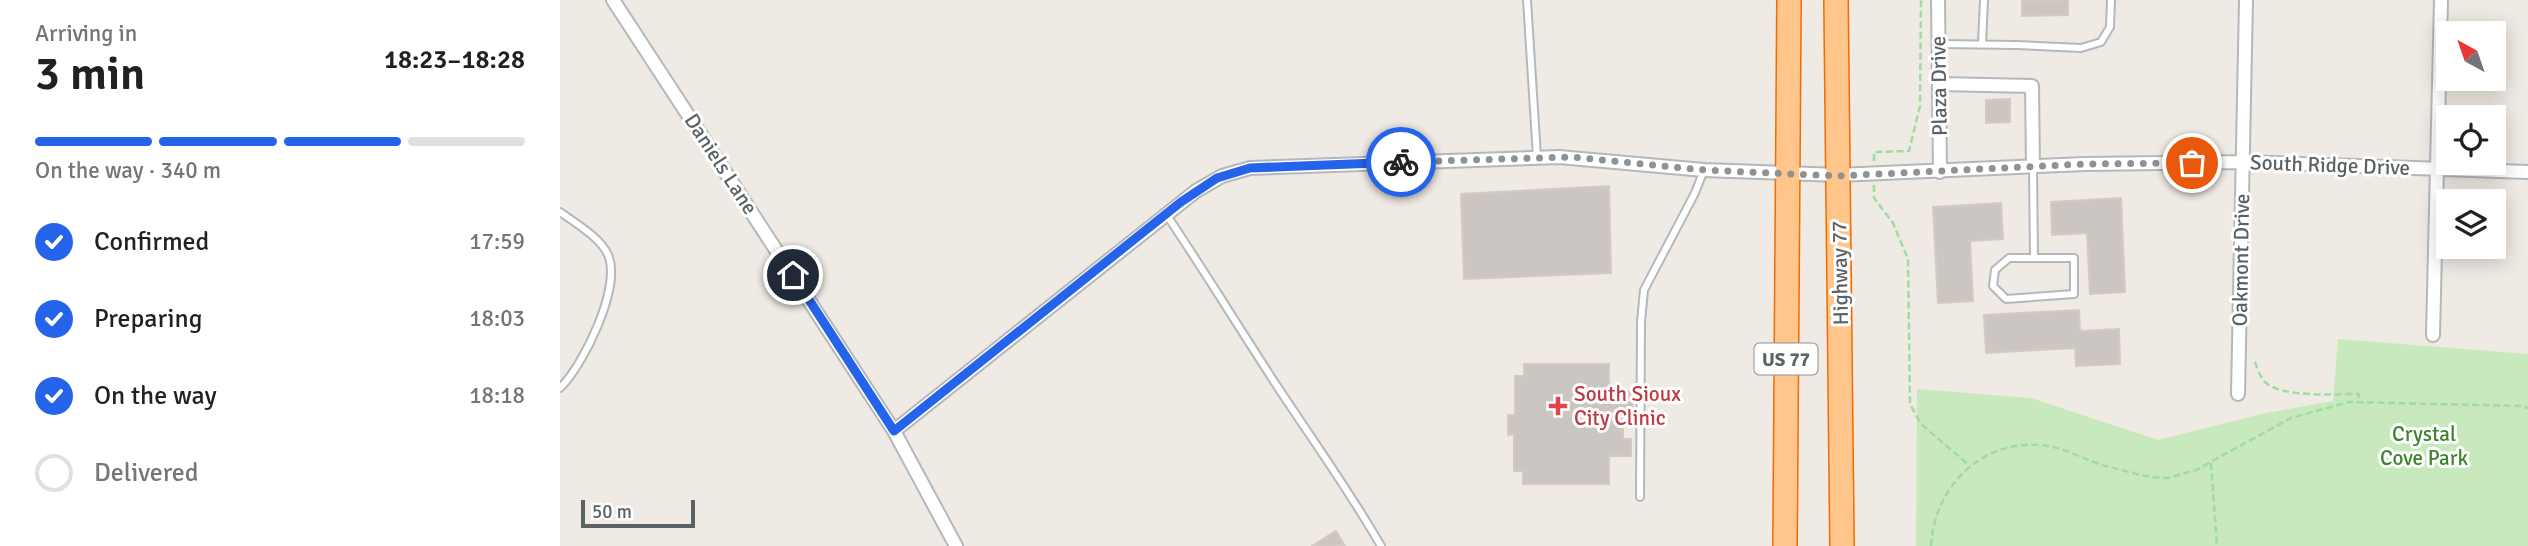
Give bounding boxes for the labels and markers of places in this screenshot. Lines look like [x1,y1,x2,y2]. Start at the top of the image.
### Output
pin [2162,133,2222,193]
pin [763,245,823,305]
place label: South Sioux City Clinic [1574,381,1681,431]
marker: South Sioux City Clinic [1548,396,1568,416]

